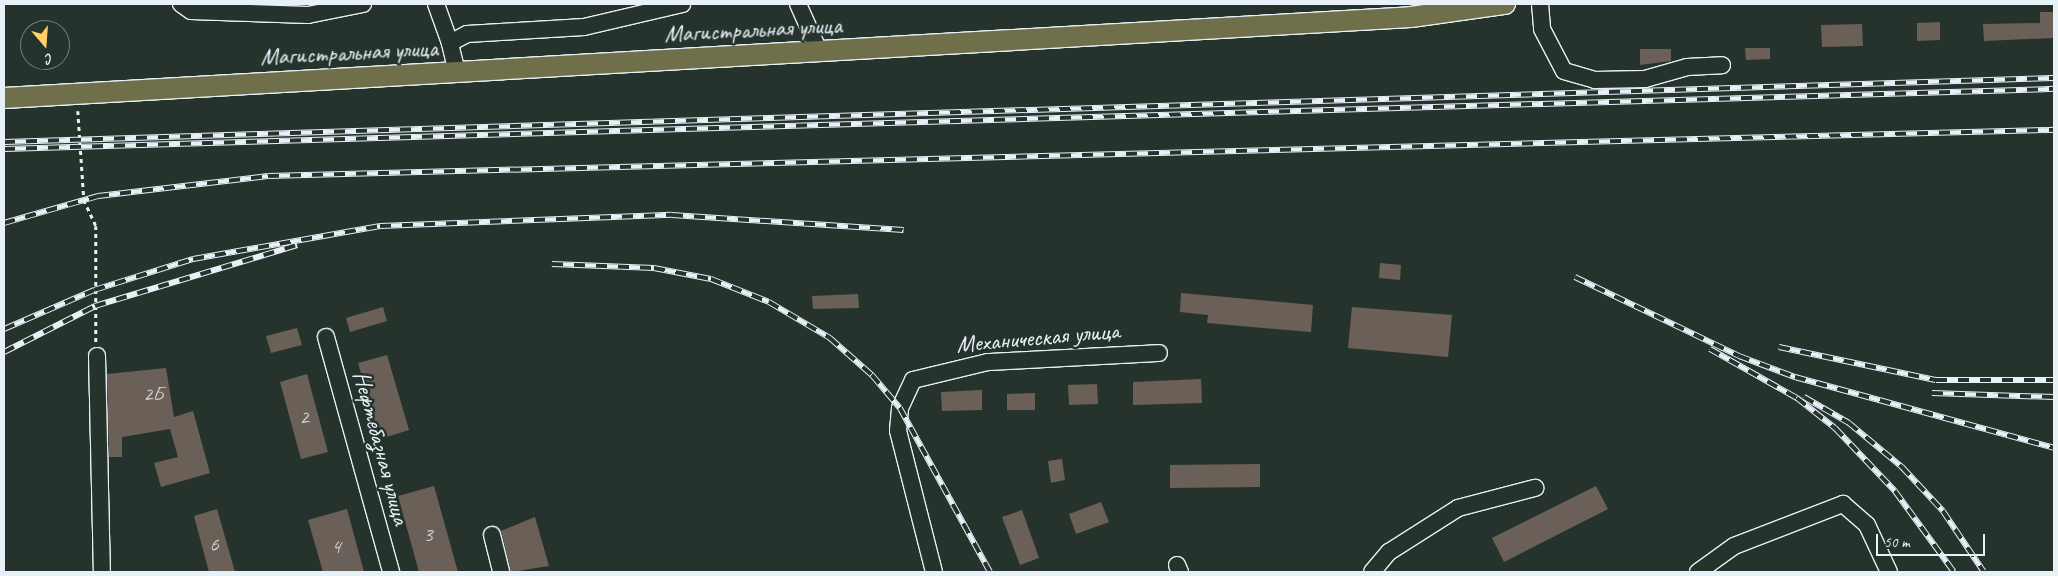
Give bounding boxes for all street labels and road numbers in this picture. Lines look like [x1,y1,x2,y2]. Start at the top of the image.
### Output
street label: Магистральная улица [662,11,844,49]
street label: Магистральная улица [258,34,440,72]
street label: Механическая улица [955,317,1121,359]
street label: Нефтебазная улица [346,367,416,529]

